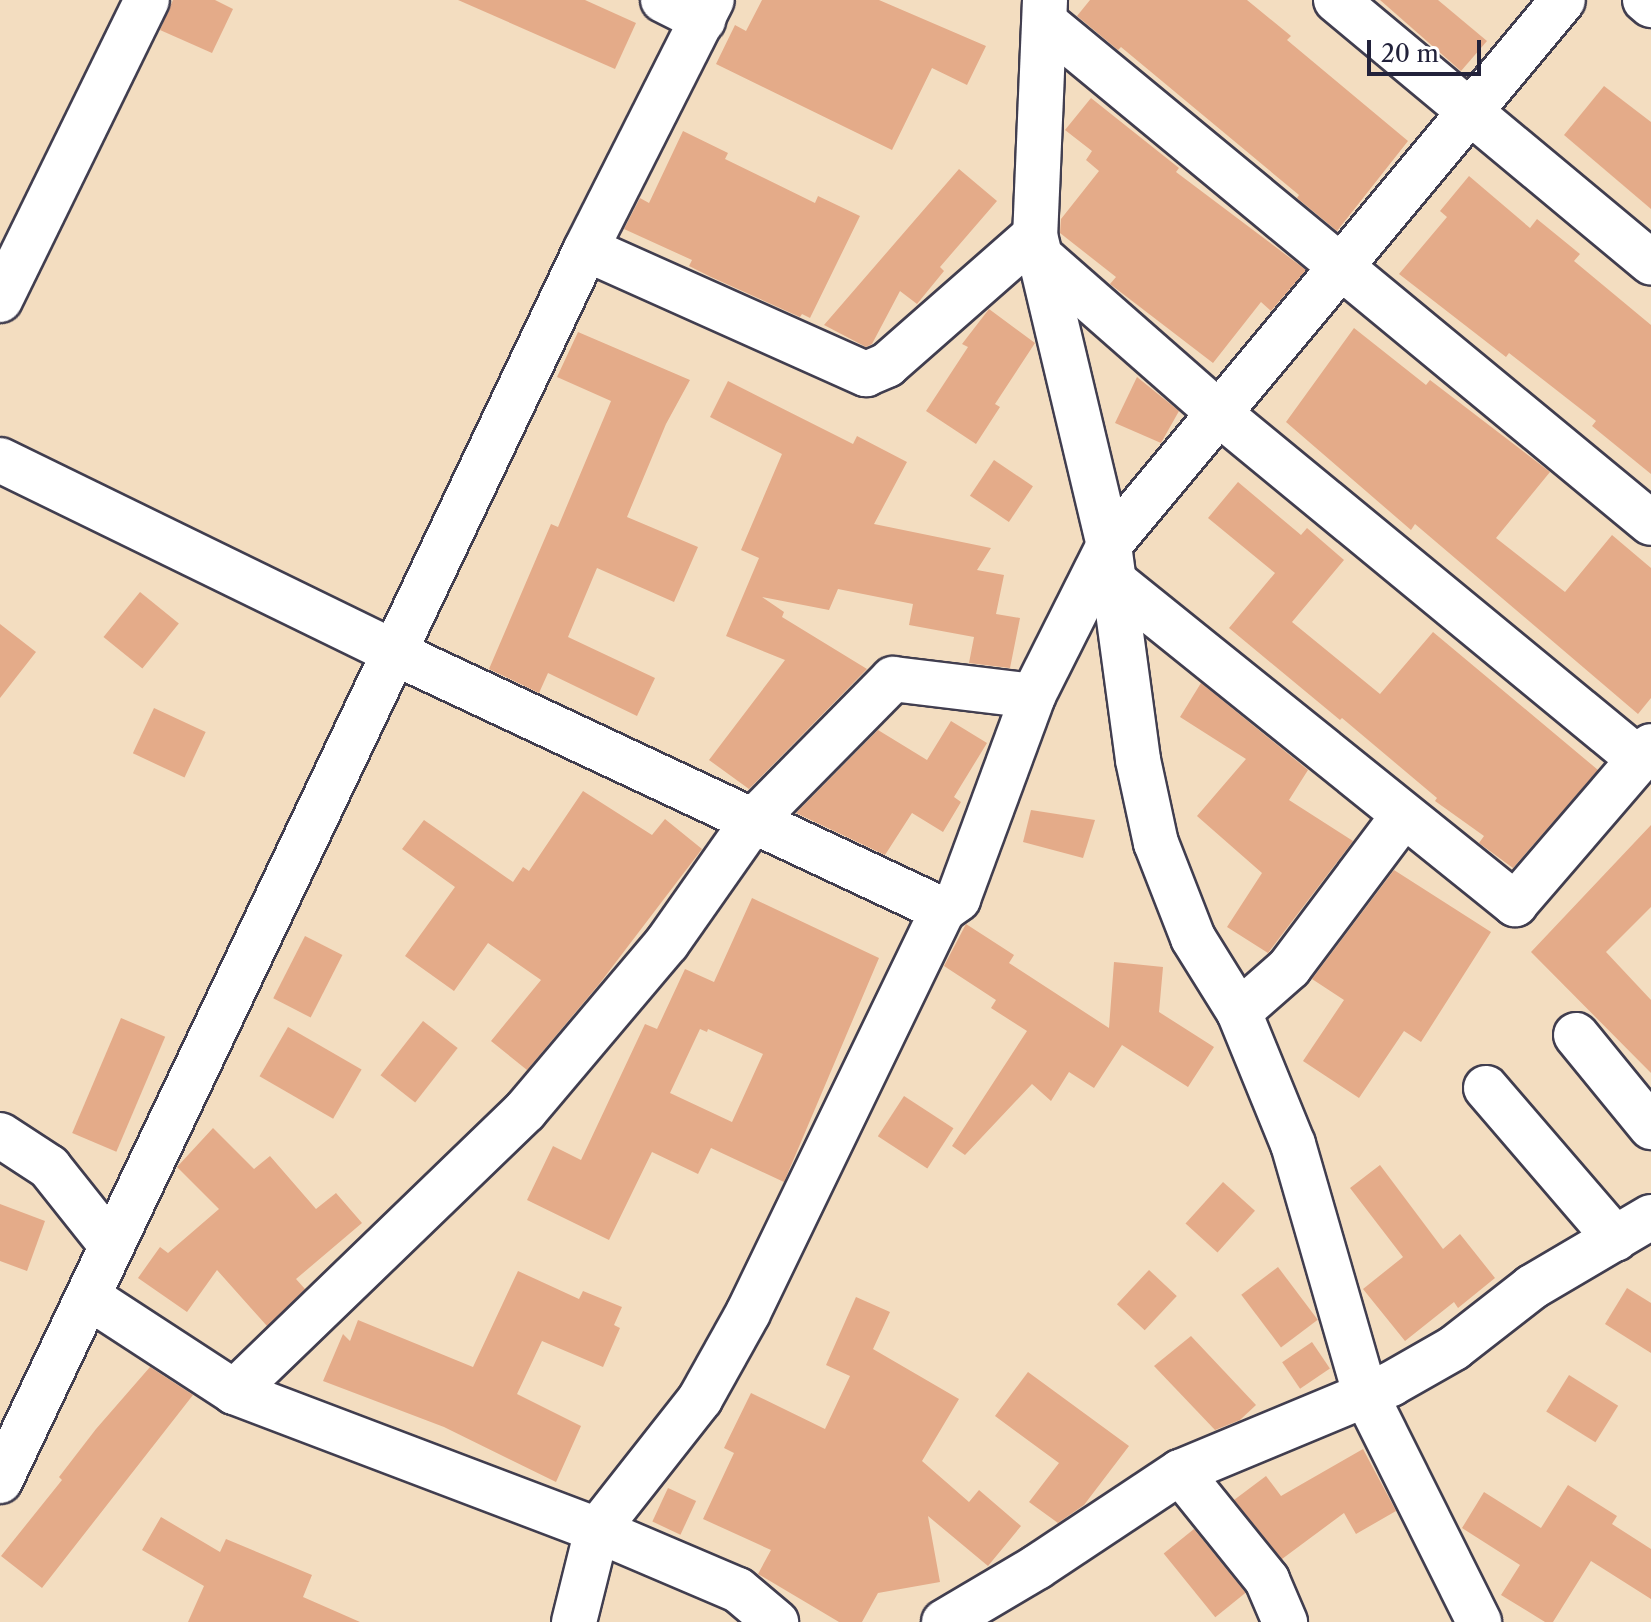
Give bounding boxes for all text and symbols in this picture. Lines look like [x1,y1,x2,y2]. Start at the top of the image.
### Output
scale bar [1371,24,1485,74]
text: 20 m [1381,39,1439,68]

